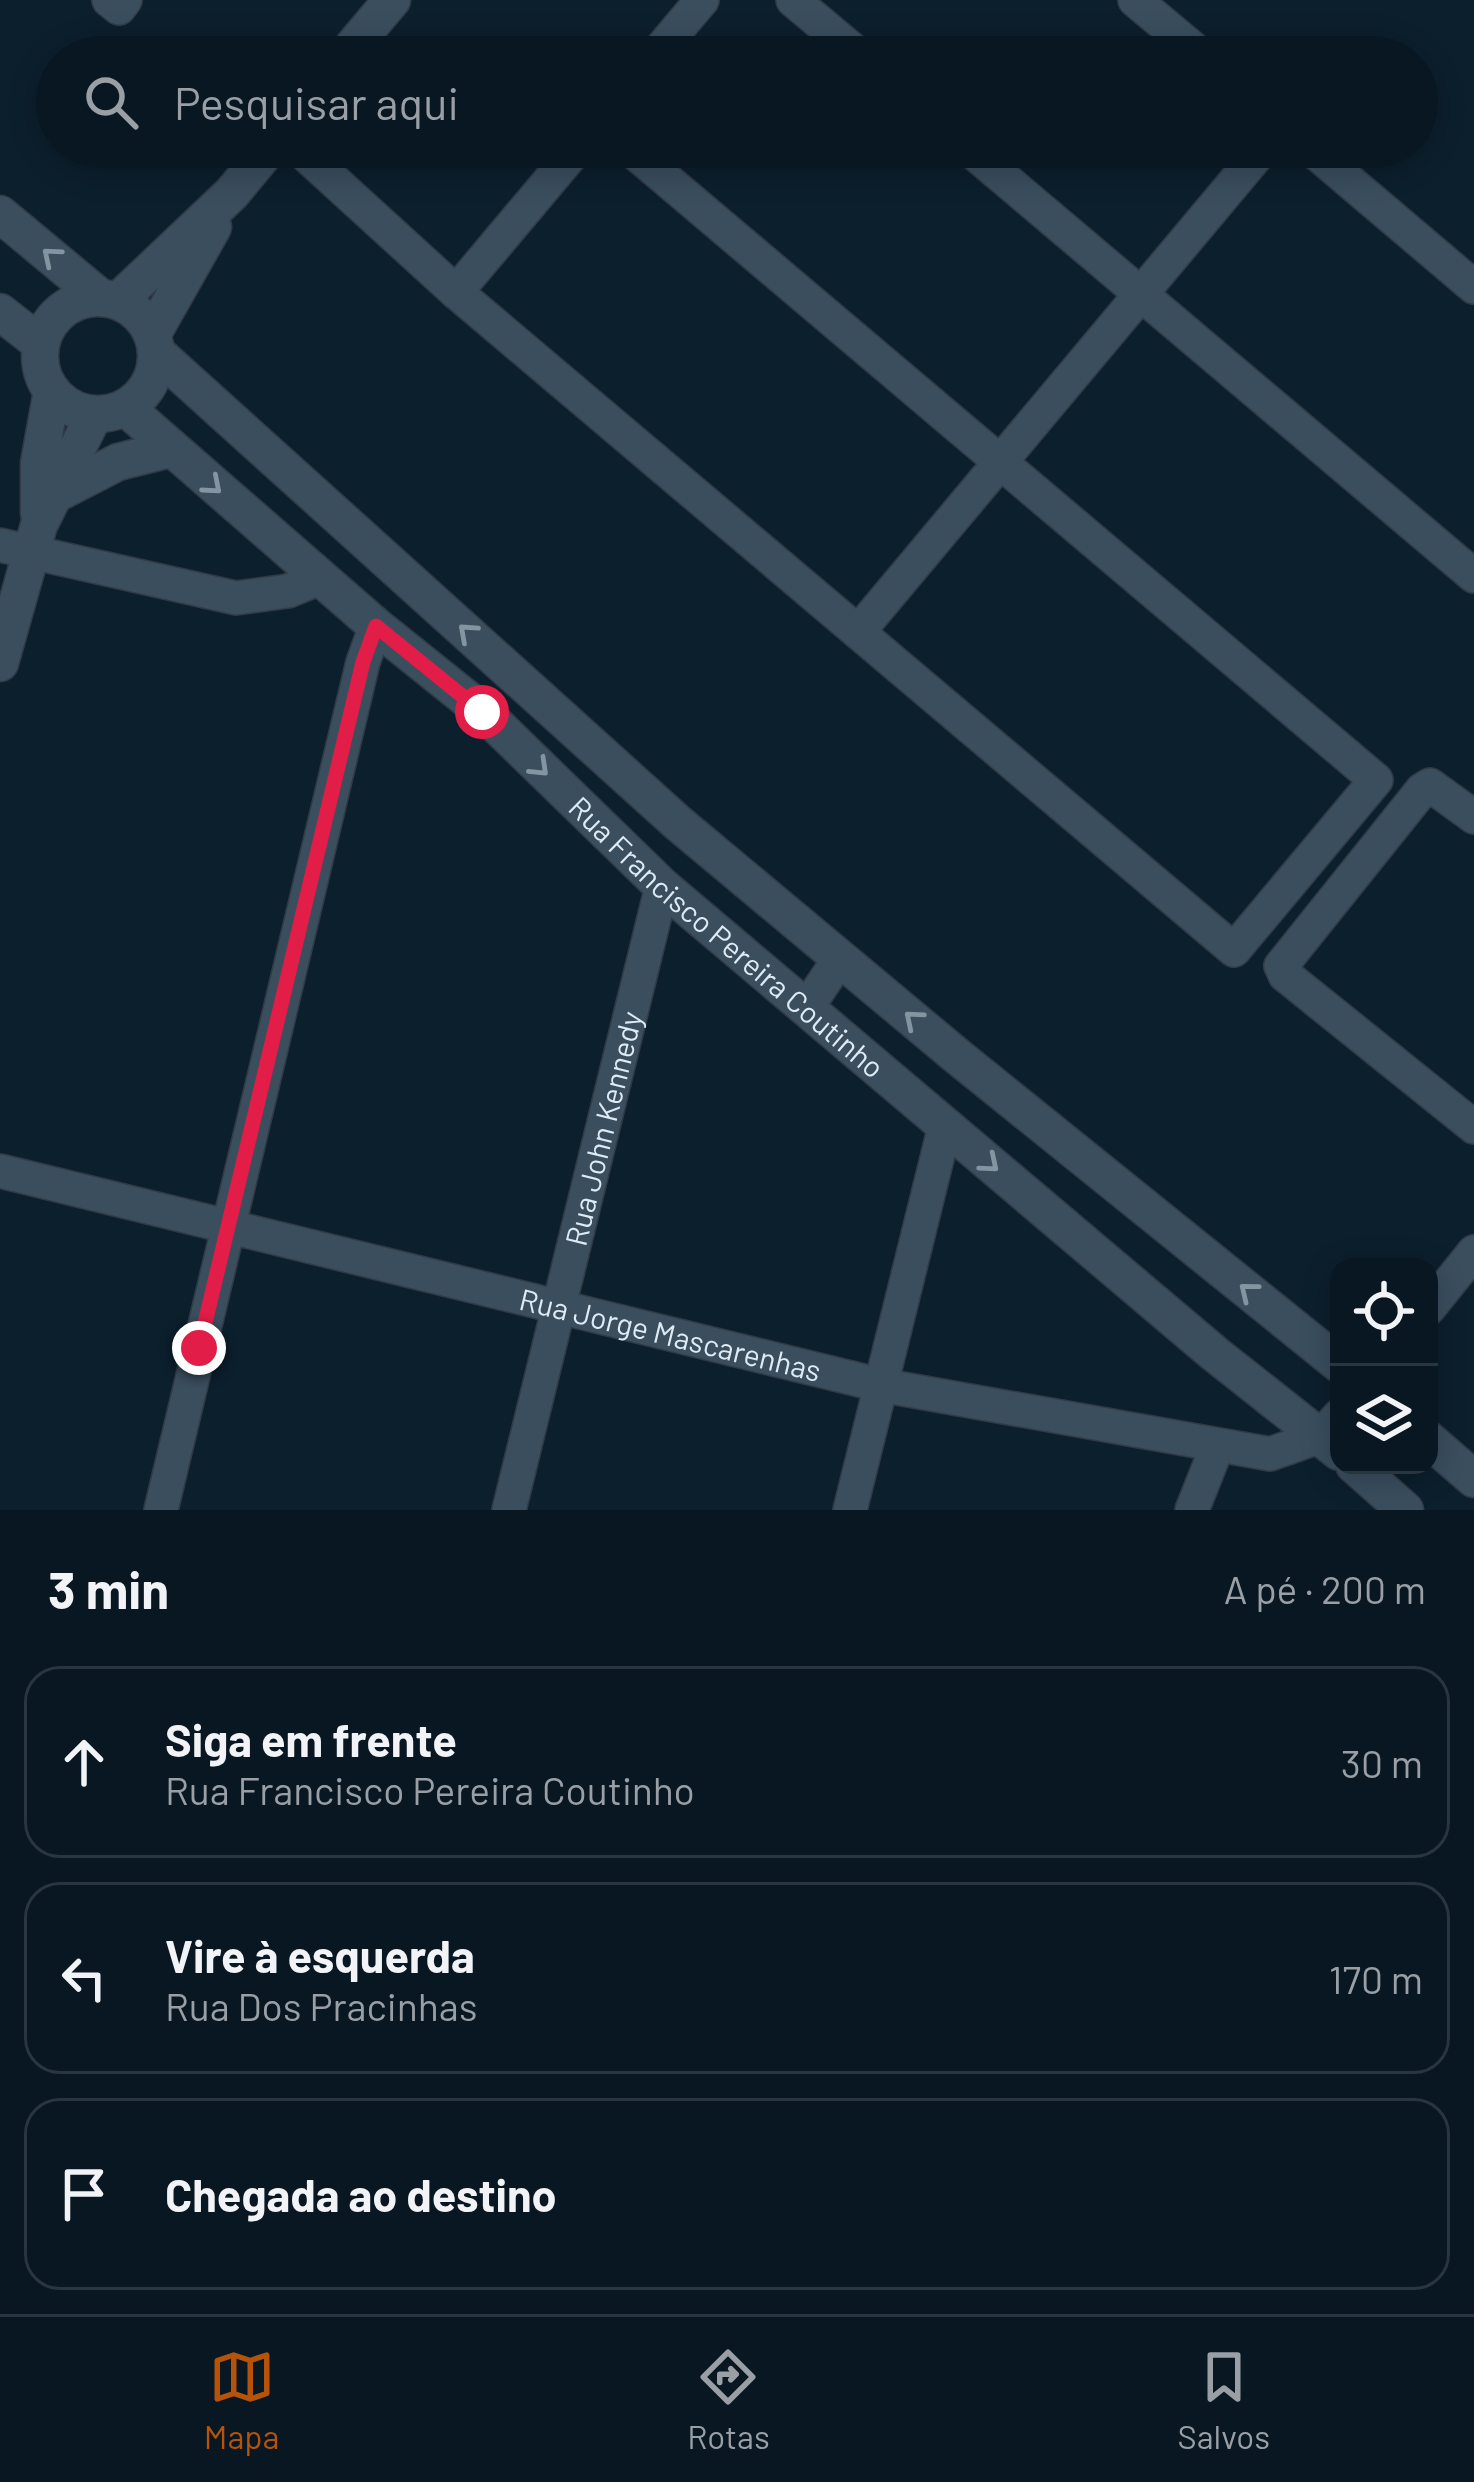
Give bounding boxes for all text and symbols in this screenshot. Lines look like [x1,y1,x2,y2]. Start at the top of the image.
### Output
search box [36,36,1438,168]
icon: search [78,69,144,135]
text: Pesquisar aqui [174,75,459,129]
one-way arrow [42,249,64,270]
one-way arrow [199,472,221,493]
one-way arrow [459,625,480,646]
route start [455,685,509,739]
one-way arrow [526,754,548,776]
street label: Rua Francisco Pereira Coutinho [562,788,892,1085]
street label: Rua John Kennedy [557,1007,649,1249]
one-way arrow [904,1011,926,1033]
one-way arrow [976,1150,998,1172]
map controls [1330,1258,1438,1474]
button: locate [1330,1258,1438,1366]
street label: Rua Jorge Mascarenhas [516,1280,825,1388]
one-way arrow [1240,1284,1262,1305]
route end [172,1321,226,1375]
button: layers [1330,1366,1438,1474]
text: 3 min [48,1558,169,1619]
text: A pé · 200 m [1224,1565,1426,1612]
text: Siga em frente [165,1712,457,1766]
icon: ahead [51,1729,117,1795]
text: 30 m [1341,1739,1423,1786]
text: Rua Francisco Pereira Coutinho [165,1766,695,1813]
text: Vire à esquerda [165,1928,475,1982]
icon: left [51,1945,117,2011]
text: 170 m [1329,1955,1423,2002]
text: Rua Dos Pracinhas [165,1982,477,2029]
icon: arrive [51,2161,117,2227]
text: Chegada ao destino [165,2167,557,2221]
tab: Mapa [204,2344,279,2456]
tab: Rotas [687,2344,770,2456]
tab: Salvos [1177,2344,1270,2456]

